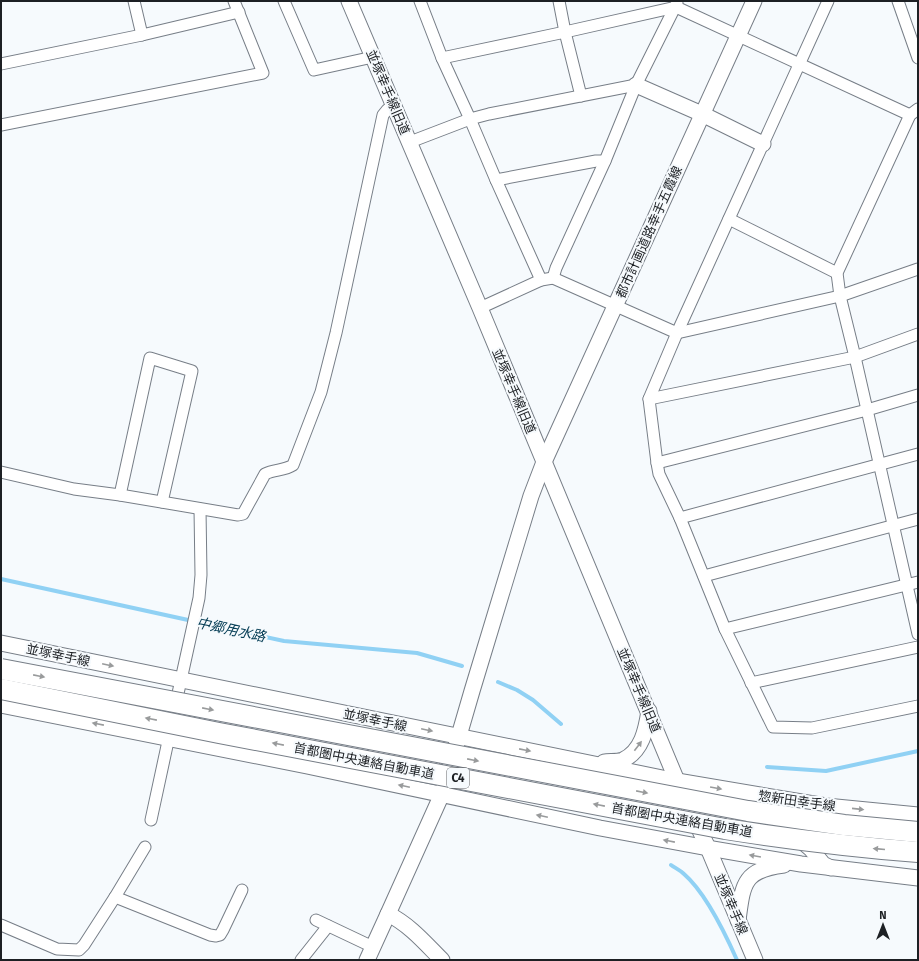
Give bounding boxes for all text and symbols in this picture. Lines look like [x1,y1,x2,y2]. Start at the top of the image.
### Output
street label: 並塚幸手線旧道 [363,47,413,137]
street label: 都市計画道路幸手五霞線 [613,164,685,300]
street label: 並塚幸手線旧道 [489,346,539,436]
water label: 中郷用水路 [195,614,268,646]
street label: 並塚幸手線 [25,641,91,669]
street label: 並塚幸手線旧道 [614,645,664,735]
one-way arrow [102,663,114,669]
one-way arrow [33,674,45,680]
street label: 並塚幸手線 [342,706,408,734]
one-way arrow [202,707,214,713]
one-way arrow [145,716,157,722]
one-way arrow [92,721,104,727]
one-way arrow [421,728,433,734]
street label: 首都圏中央連絡自動車道 [292,740,436,782]
one-way arrow [633,740,642,751]
one-way arrow [272,741,285,747]
one-way arrow [519,747,531,753]
one-way arrow [467,757,479,763]
road number: C4 [447,768,469,788]
one-way arrow [398,783,410,789]
one-way arrow [710,786,722,792]
street label: 惣新田幸手線 [757,788,837,814]
one-way arrow [636,789,648,795]
street label: 首都圏中央連絡自動車道 [610,800,754,840]
one-way arrow [593,802,605,808]
one-way arrow [852,806,864,812]
one-way arrow [536,812,548,818]
one-way arrow [663,837,675,843]
one-way arrow [873,846,885,853]
one-way arrow [748,853,761,859]
street label: 並塚幸手線 [711,871,751,937]
north arrow [863,905,903,945]
text: N [879,909,887,922]

